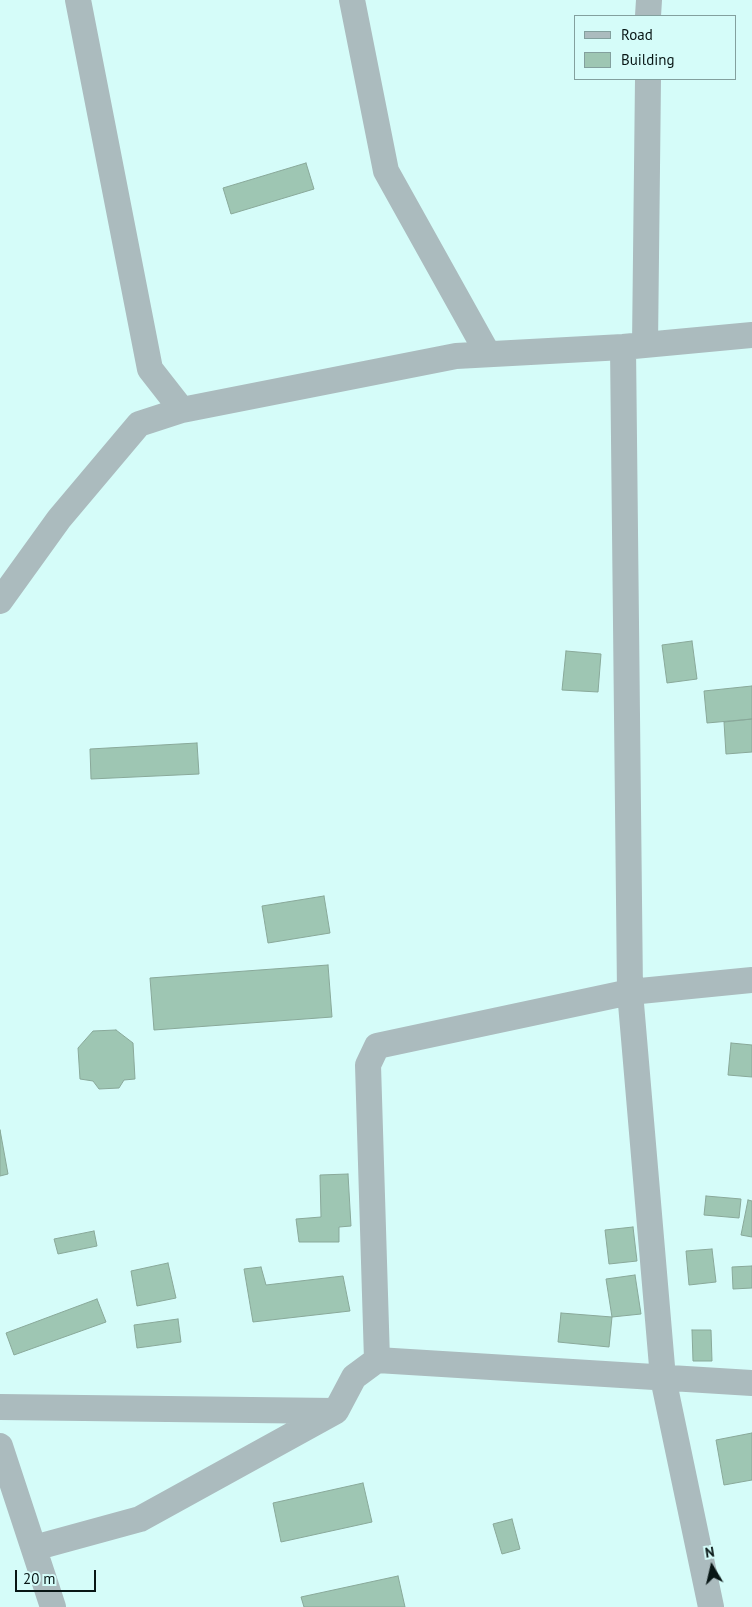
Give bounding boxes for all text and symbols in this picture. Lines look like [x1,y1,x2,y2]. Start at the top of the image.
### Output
legend [574,15,737,80]
text: Road [621,25,653,44]
text: Building [621,50,675,69]
north arrow [687,1542,737,1592]
text: N [704,1543,716,1562]
scale bar [18,1560,99,1592]
text: 20 m [23,1569,56,1588]

